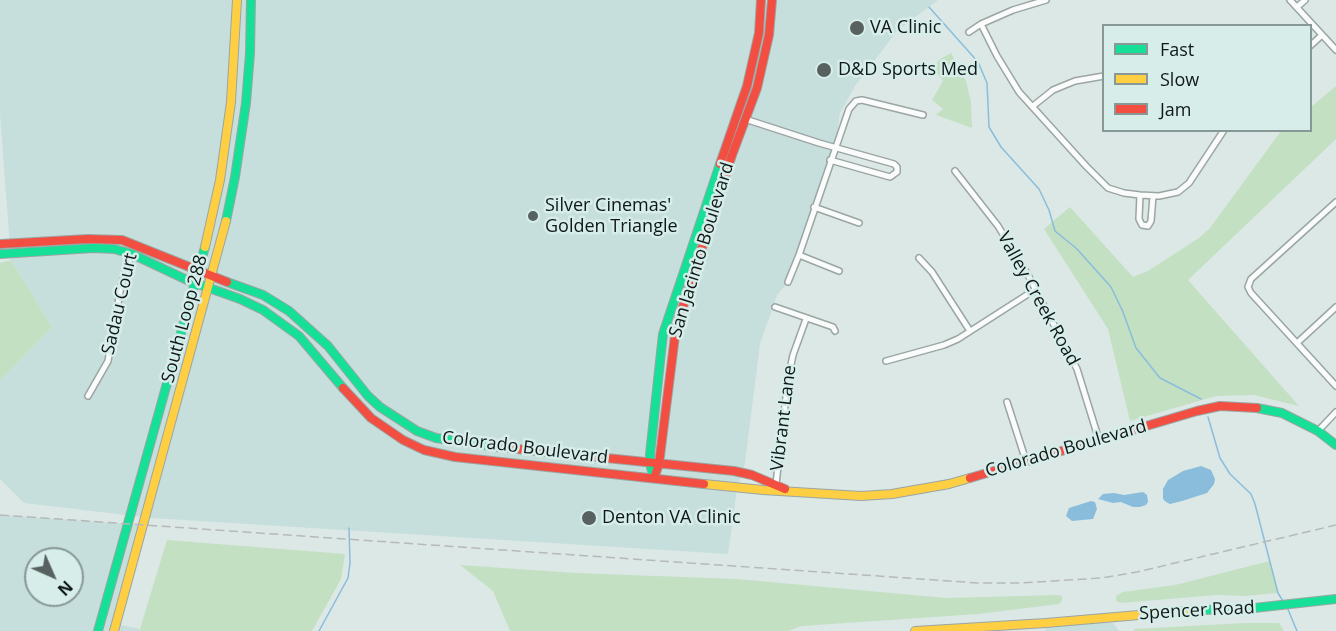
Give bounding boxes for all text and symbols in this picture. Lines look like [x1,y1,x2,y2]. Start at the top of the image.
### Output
place label: VA Clinic [870,17,941,39]
marker: VA Clinic [848,19,866,37]
legend [1102,24,1312,132]
text: Fast [1160,37,1194,61]
place label: D&D Sports Med [838,59,978,81]
marker: D&D Sports Med [815,61,833,79]
text: Slow [1160,67,1199,91]
text: Jam [1160,97,1192,121]
street label: San Jacinto Boulevard [665,160,739,340]
place label: Silver Cinemas' Golden Triangle [545,195,678,238]
marker: Silver Cinemas' Golden Triangle [526,209,540,223]
street label: Valley Creek Road [992,228,1084,370]
street label: Sadau Court [98,251,142,357]
street label: South Loop 288 [158,253,212,385]
street label: Vibrant Lane [767,364,801,472]
street label: Colorado Boulevard [983,416,1149,482]
street label: Colorado Boulevard [441,427,609,469]
place label: Denton VA Clinic [602,507,741,529]
marker: Denton VA Clinic [580,509,598,527]
north arrow [24,547,84,607]
text: N [53,576,78,601]
street label: Spencer Road [1139,597,1255,625]

